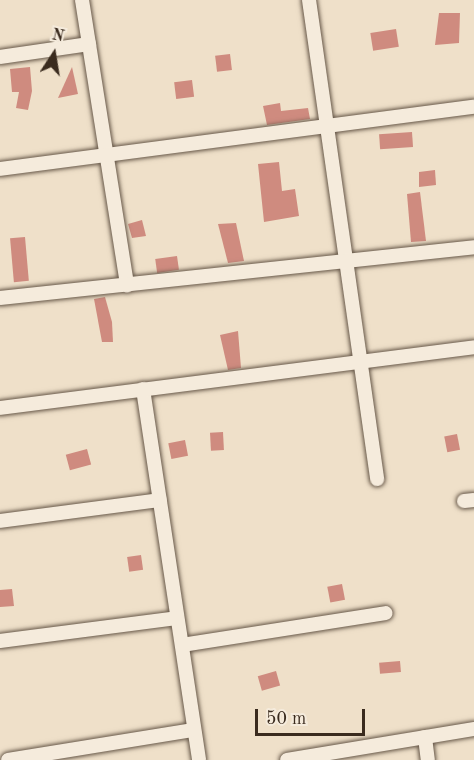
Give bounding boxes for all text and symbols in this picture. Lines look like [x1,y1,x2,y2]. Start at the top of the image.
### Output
north arrow [24,24,84,84]
text: N [50,27,65,45]
scale bar [258,697,368,735]
text: 50 m [266,710,306,728]

